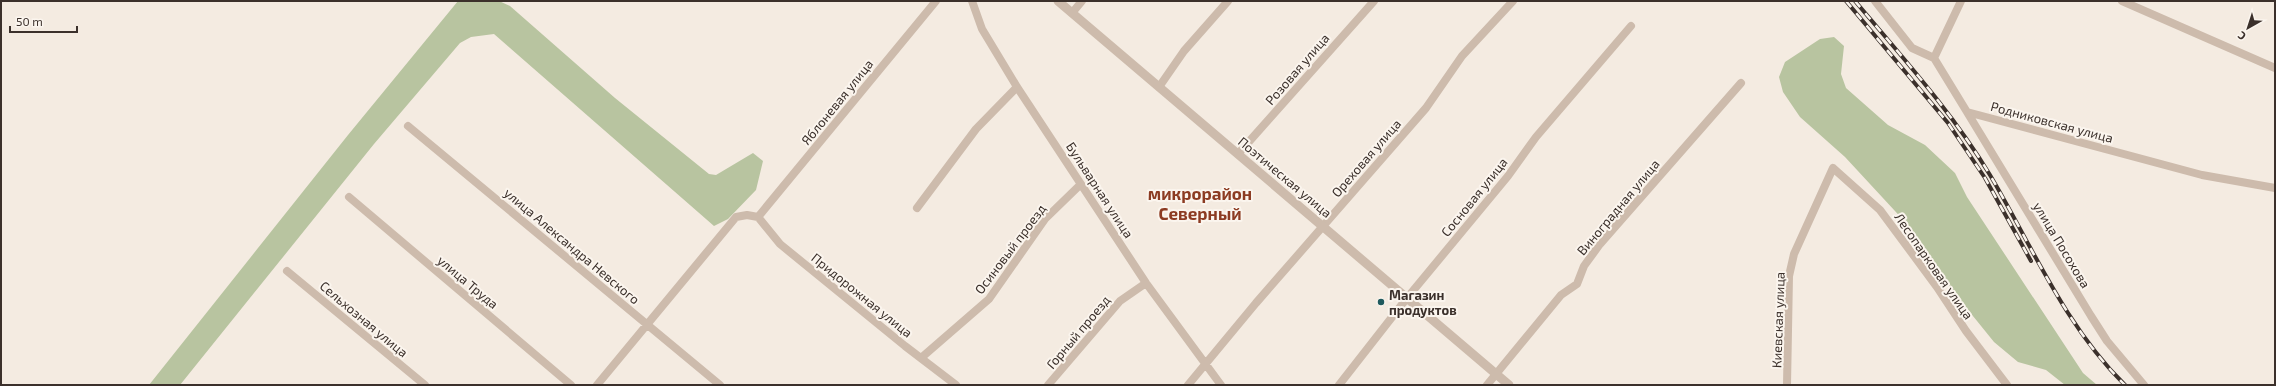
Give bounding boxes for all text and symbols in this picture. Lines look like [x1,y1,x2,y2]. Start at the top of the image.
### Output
scale bar [10,8,77,34]
north arrow [2228,8,2268,48]
text: 50 m [16,14,43,28]
text: С [2234,29,2248,43]
street label: Розовая улица [1262,30,1332,108]
street label: Яблоневая улица [798,56,876,148]
street label: Родниковская улица [1989,98,2115,146]
street label: Ореховая улица [1328,116,1404,200]
street label: Поэтическая улица [1235,133,1335,221]
street label: Бульварная улица [1063,139,1137,241]
street label: Сосновая улица [1437,154,1511,240]
street label: Виноградная улица [1573,156,1663,258]
district label: микрорайон Северный [1148,183,1252,223]
street label: улица Александра Невского [501,185,643,307]
street label: улица Посохова [2030,199,2094,291]
street label: Осиновый проезд [971,201,1049,297]
street label: Лесопарковая улица [1891,210,1977,322]
street label: Придорожная улица [808,249,916,341]
street label: улица Труда [434,252,502,312]
street label: Киевская улица [1768,272,1788,368]
street label: Сельхозная улица [317,278,411,360]
place label: Магазин продуктов [1389,287,1457,318]
street label: Горный проезд [1043,292,1114,372]
marker: Магазин продуктов [1376,297,1386,307]

